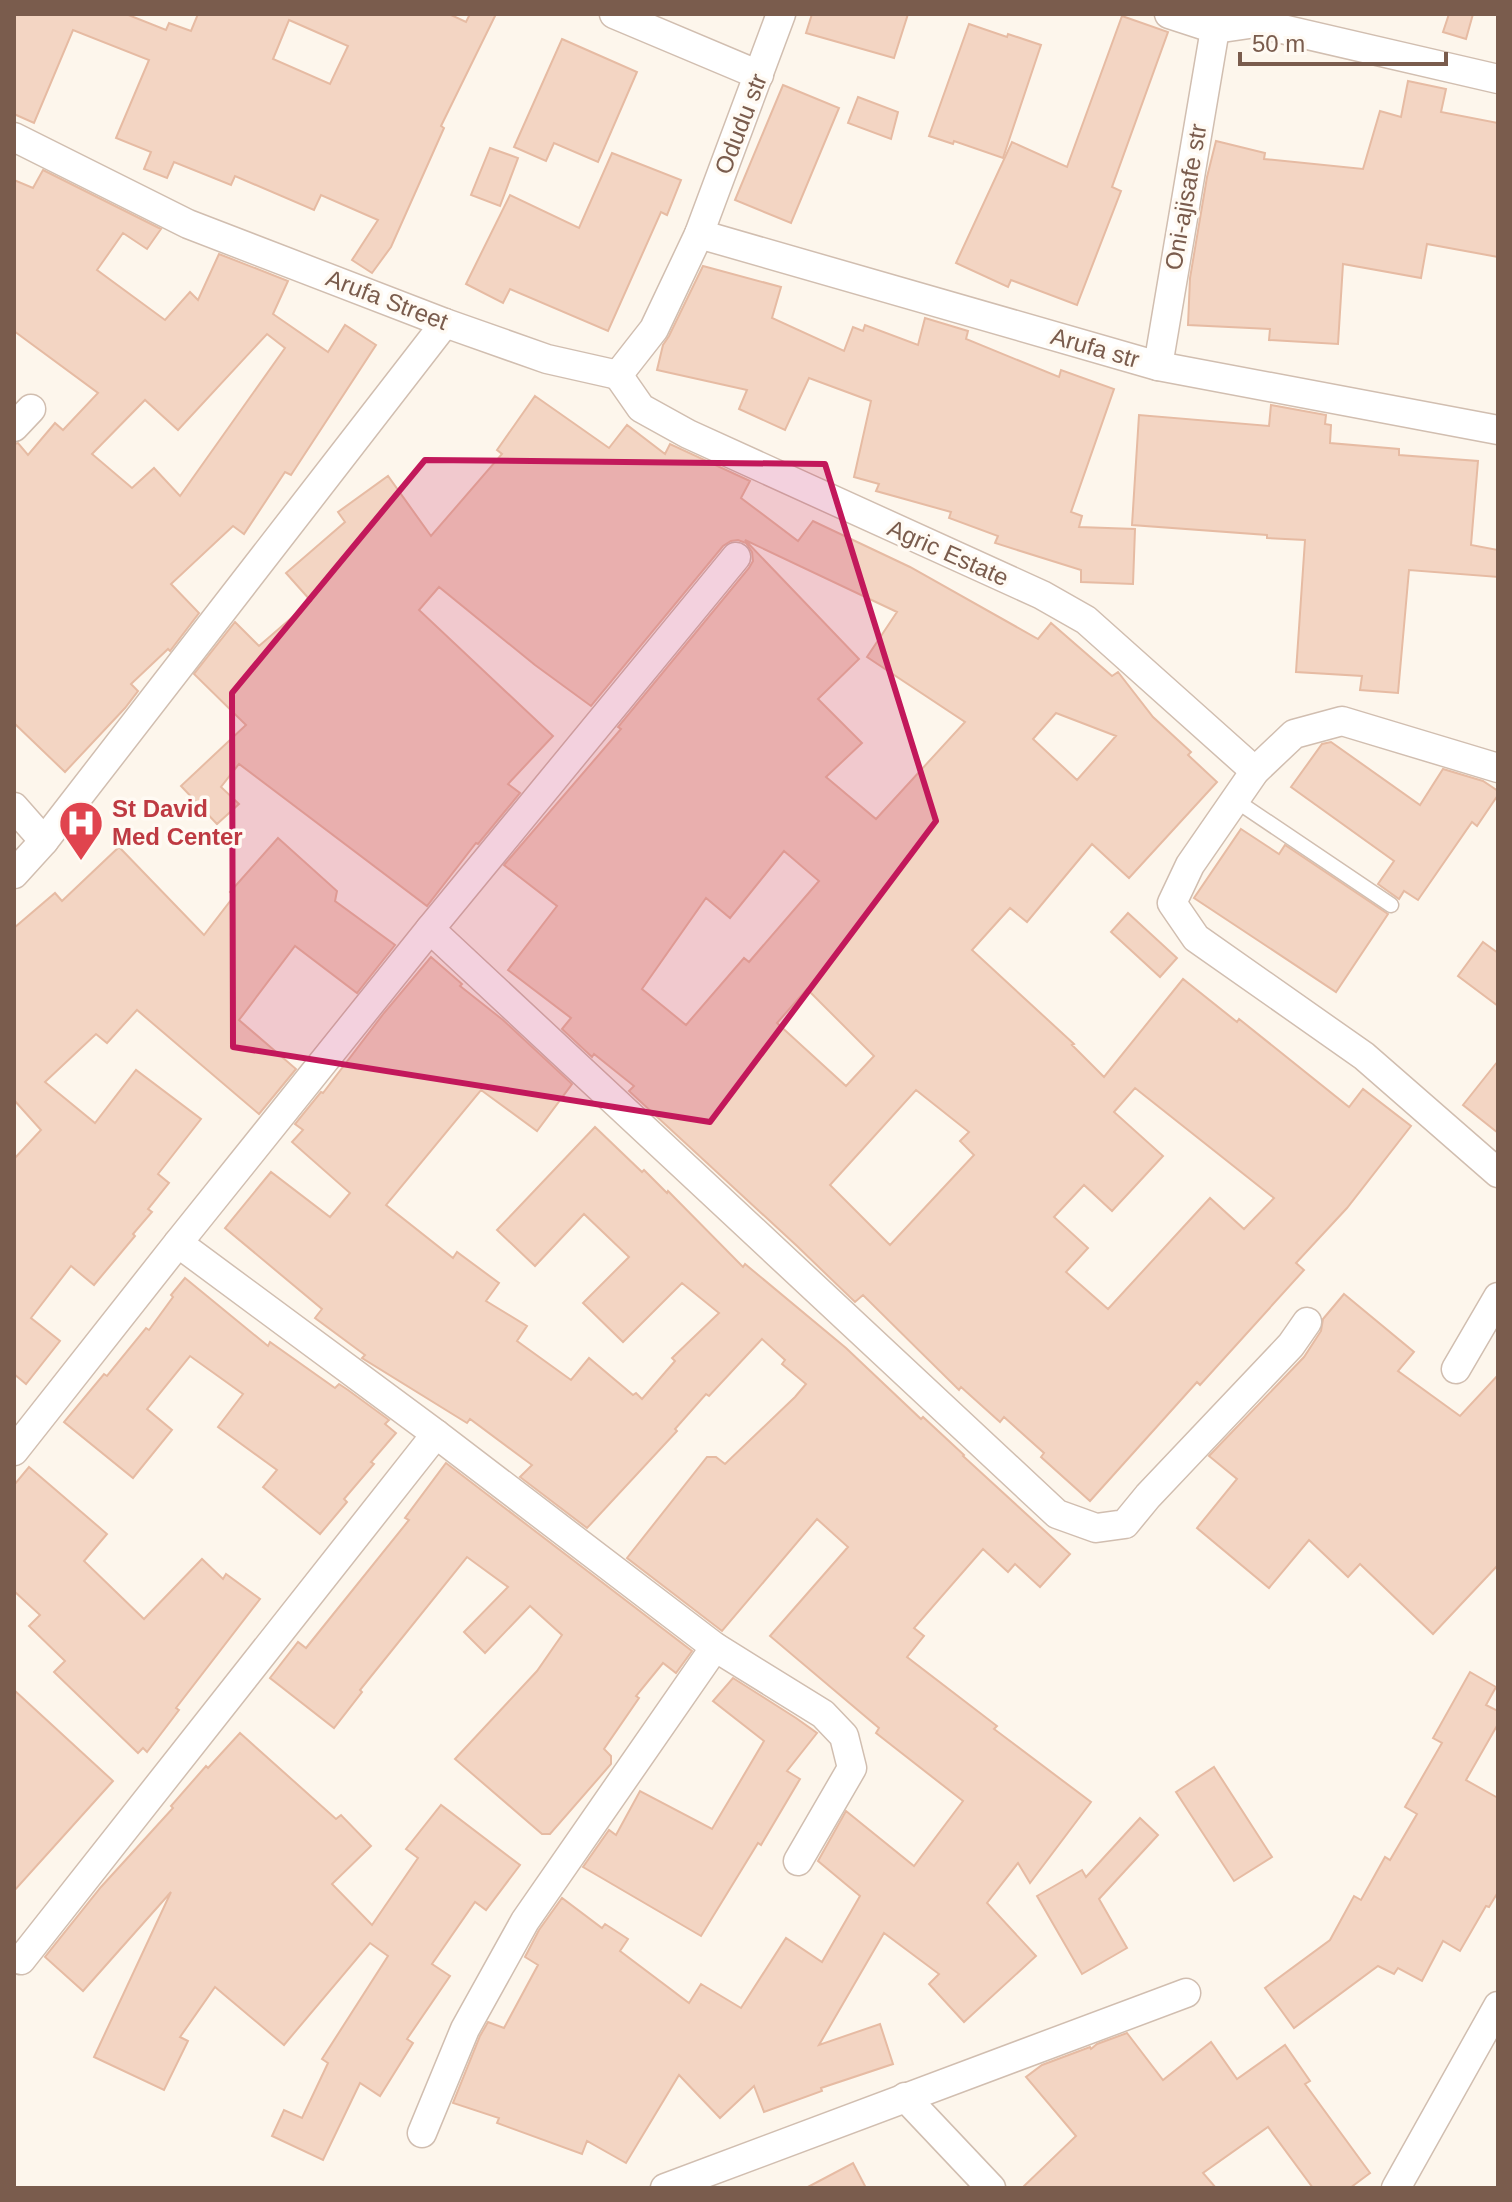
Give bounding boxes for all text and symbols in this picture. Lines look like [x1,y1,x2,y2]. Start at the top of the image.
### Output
scale bar [1240,16,1446,66]
text: 50 m [1252,30,1305,57]
street label: Odudu str [709,70,772,178]
street label: Oni-ajisafe str [1159,122,1212,272]
street label: Arufa Street [323,264,452,335]
street label: Arufa str [1048,322,1142,373]
street label: Agric Estate [884,514,1013,591]
place label: St David Med Center [112,795,243,850]
hospital icon: St David Med Center [57,799,105,862]

